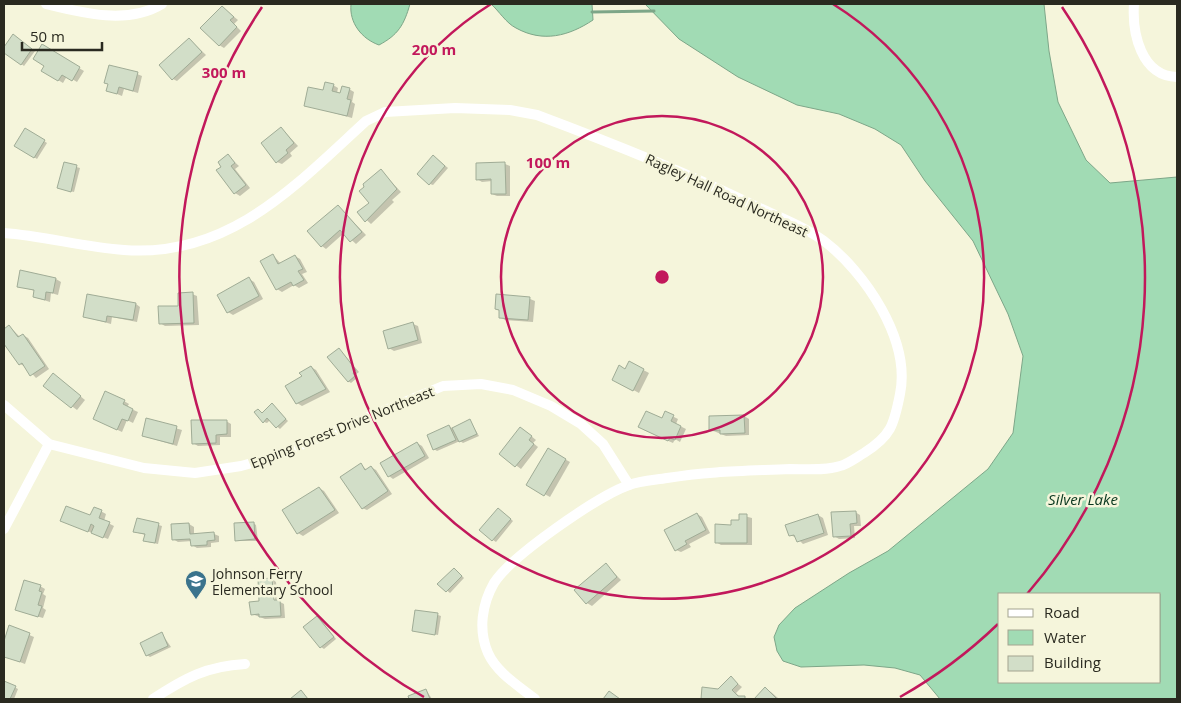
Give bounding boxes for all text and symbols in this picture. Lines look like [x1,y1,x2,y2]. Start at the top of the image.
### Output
scale bar [22,20,102,52]
text: 50 m [30,26,65,46]
text: 200 m [412,39,456,59]
text: 300 m [202,62,246,82]
street label: Ragley Hall Road Northeast [643,149,811,241]
text: 100 m [526,152,570,172]
centre of rings [653,268,671,286]
street label: Epping Forest Drive Northeast [247,381,437,473]
water label: Silver Lake [1048,489,1118,509]
place label: Johnson Ferry Elementary School [210,564,333,599]
school or university icon: Johnson Ferry Elementary School [184,569,208,600]
legend [998,593,1161,683]
text: Road [1044,602,1080,622]
text: Water [1044,627,1086,647]
text: Building [1044,652,1101,672]

